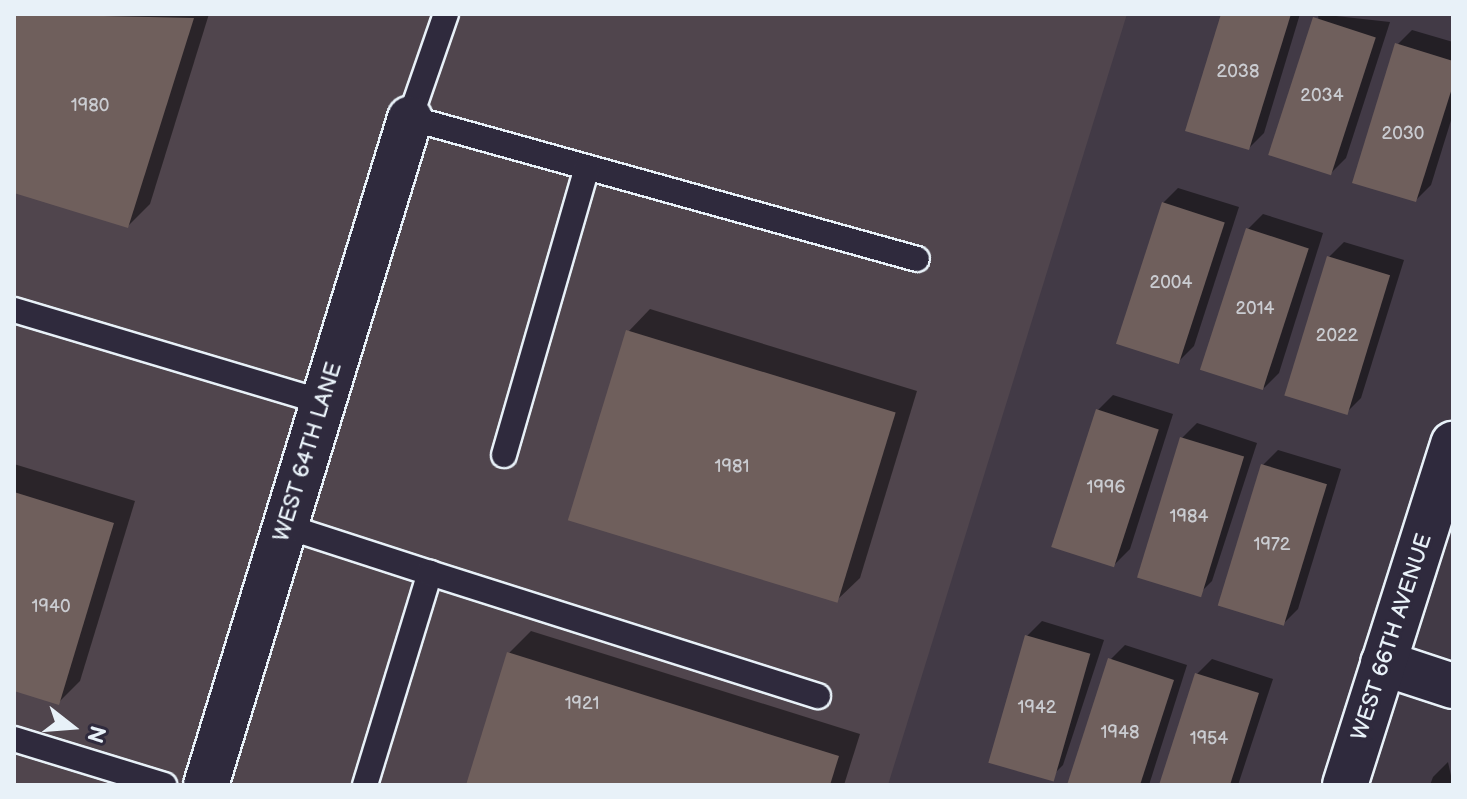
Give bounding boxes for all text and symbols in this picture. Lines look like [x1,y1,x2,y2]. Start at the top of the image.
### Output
house number: 2038 [1217,61,1259,83]
house number: 2034 [1300,85,1344,107]
house number: 1980 [71,95,109,117]
house number: 2030 [1382,123,1424,145]
house number: 2004 [1150,272,1192,294]
house number: 2014 [1235,298,1275,320]
house number: 2022 [1316,325,1358,347]
street label: WEST 64TH LANE [268,359,348,545]
house number: 1981 [715,456,749,478]
house number: 1996 [1087,477,1125,499]
house number: 1984 [1170,506,1208,528]
street label: WEST 66TH AVENUE [1346,530,1438,744]
house number: 1972 [1254,534,1290,556]
house number: 1940 [32,596,70,618]
north arrow [32,687,112,767]
house number: 1921 [565,693,599,715]
house number: 1942 [1018,697,1056,719]
text: N [80,722,111,746]
house number: 1948 [1101,722,1139,744]
house number: 1954 [1190,728,1228,750]

